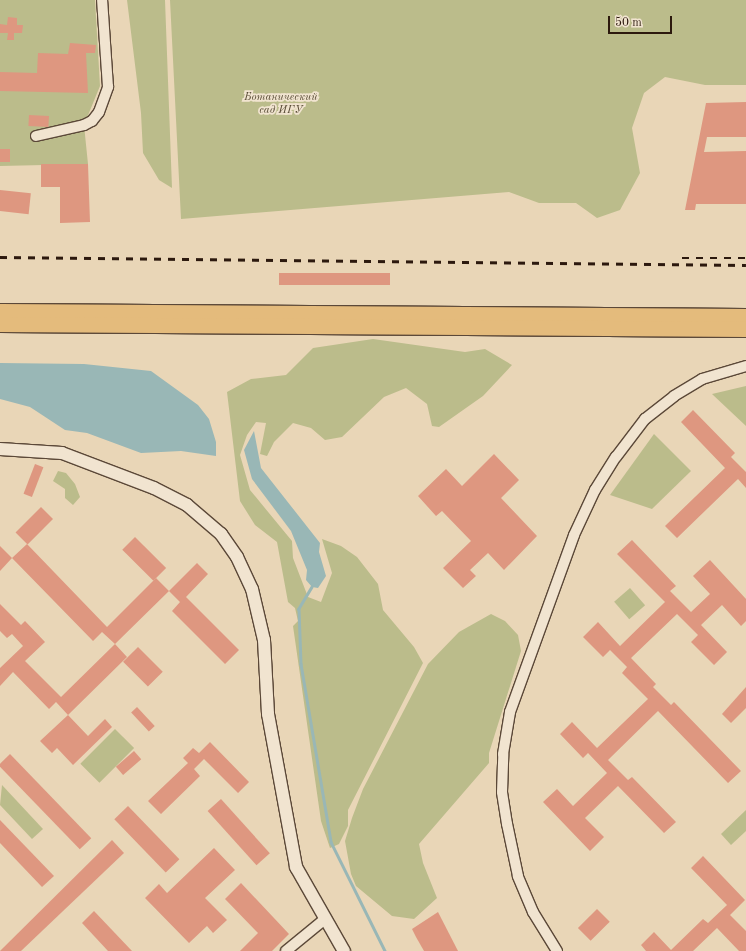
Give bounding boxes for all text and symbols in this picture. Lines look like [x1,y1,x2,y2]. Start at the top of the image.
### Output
scale bar [610,8,674,34]
text: 50 m [615,17,642,29]
park label: Ботанический сад ИГУ [244,92,318,118]

